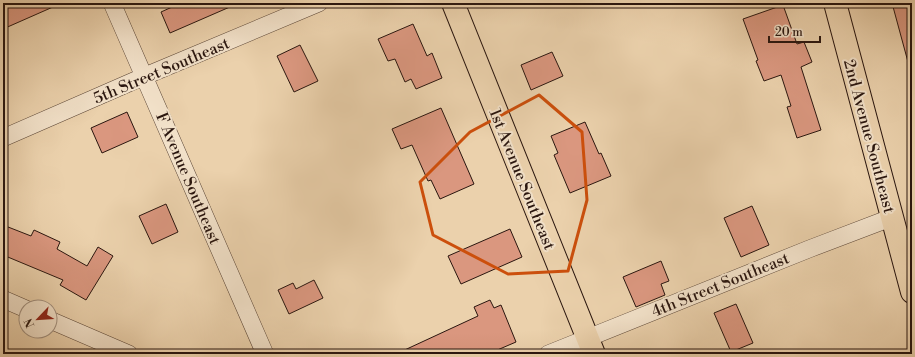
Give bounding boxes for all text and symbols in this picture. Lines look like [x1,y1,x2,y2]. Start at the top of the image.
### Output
scale bar [769,18,820,44]
text: 20 m [775,25,803,40]
street label: 5th Street Southeast [90,33,233,109]
street label: 2nd Avenue Southeast [839,57,899,216]
street label: 1st Avenue Southeast [485,106,560,253]
street label: F Avenue Southeast [151,109,225,248]
street label: 4th Street Southeast [649,248,792,322]
north arrow [18,299,58,339]
text: N [22,316,38,330]

